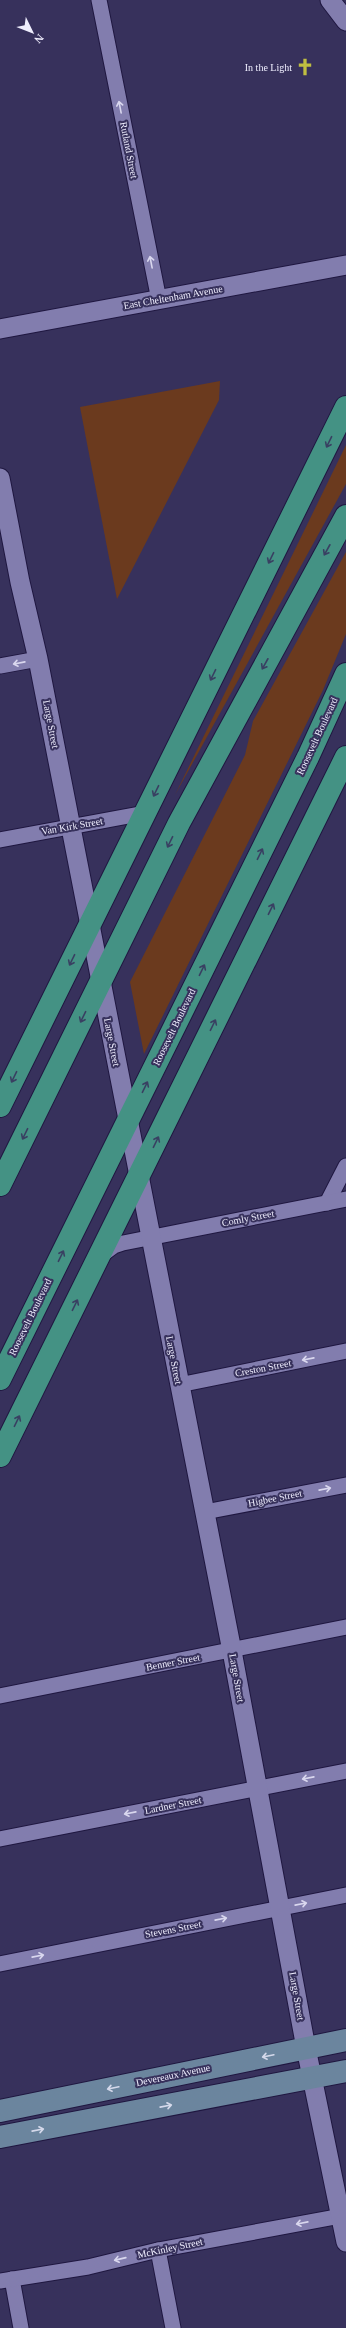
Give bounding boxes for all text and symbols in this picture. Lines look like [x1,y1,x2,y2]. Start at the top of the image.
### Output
north arrow [12,12,52,52]
text: N [32,32,46,46]
church icon: In the Light [295,57,315,77]
place label: In the Light [245,62,292,73]
one-way arrow [116,101,124,114]
street label: Rutland Street [118,121,140,179]
one-way arrow [147,256,155,269]
street label: East Cheltenham Avenue [123,283,224,311]
one-way arrow [325,435,332,447]
one-way arrow [323,544,331,556]
one-way arrow [267,552,274,564]
one-way arrow [261,658,268,670]
one-way arrow [13,659,26,667]
one-way arrow [209,668,216,680]
street label: Roosevelt Boulevard [294,696,340,776]
street label: Large Street [41,699,61,749]
one-way arrow [152,785,159,797]
street label: Van Kirk Street [40,815,104,837]
one-way arrow [165,836,173,848]
one-way arrow [257,848,264,860]
one-way arrow [268,903,275,915]
one-way arrow [68,954,75,966]
one-way arrow [199,964,207,976]
street label: Roosevelt Boulevard [151,987,197,1067]
one-way arrow [79,1011,86,1023]
street label: Large Street [102,1017,122,1067]
one-way arrow [210,1020,217,1032]
one-way arrow [10,1071,17,1083]
one-way arrow [142,1081,149,1093]
one-way arrow [21,1128,29,1140]
one-way arrow [152,1136,160,1148]
street label: Comly Street [221,1207,275,1228]
one-way arrow [58,1250,65,1262]
street label: Roosevelt Boulevard [7,1277,53,1357]
one-way arrow [72,1299,79,1311]
street label: Large Street [164,1335,184,1385]
one-way arrow [302,1355,315,1363]
street label: Creston Street [234,1357,292,1379]
one-way arrow [14,1415,21,1427]
one-way arrow [319,1484,332,1492]
street label: Higbee Street [247,1487,303,1509]
street label: Benner Street [145,1651,201,1673]
street label: Large Street [227,1653,247,1703]
one-way arrow [302,1775,315,1783]
street label: Lardner Street [144,1794,202,1816]
one-way arrow [124,1810,137,1818]
one-way arrow [294,1900,307,1908]
one-way arrow [214,1915,227,1923]
street label: Stevens Street [144,1918,202,1940]
one-way arrow [31,1952,44,1960]
street label: Large Street [287,1971,307,2021]
one-way arrow [262,2052,275,2060]
street label: Devereaux Avenue [135,2062,212,2088]
one-way arrow [107,2084,120,2092]
one-way arrow [159,2101,172,2109]
one-way arrow [31,2126,44,2134]
one-way arrow [296,2219,309,2227]
street label: McKinley Street [136,2236,204,2260]
one-way arrow [114,2256,127,2264]

